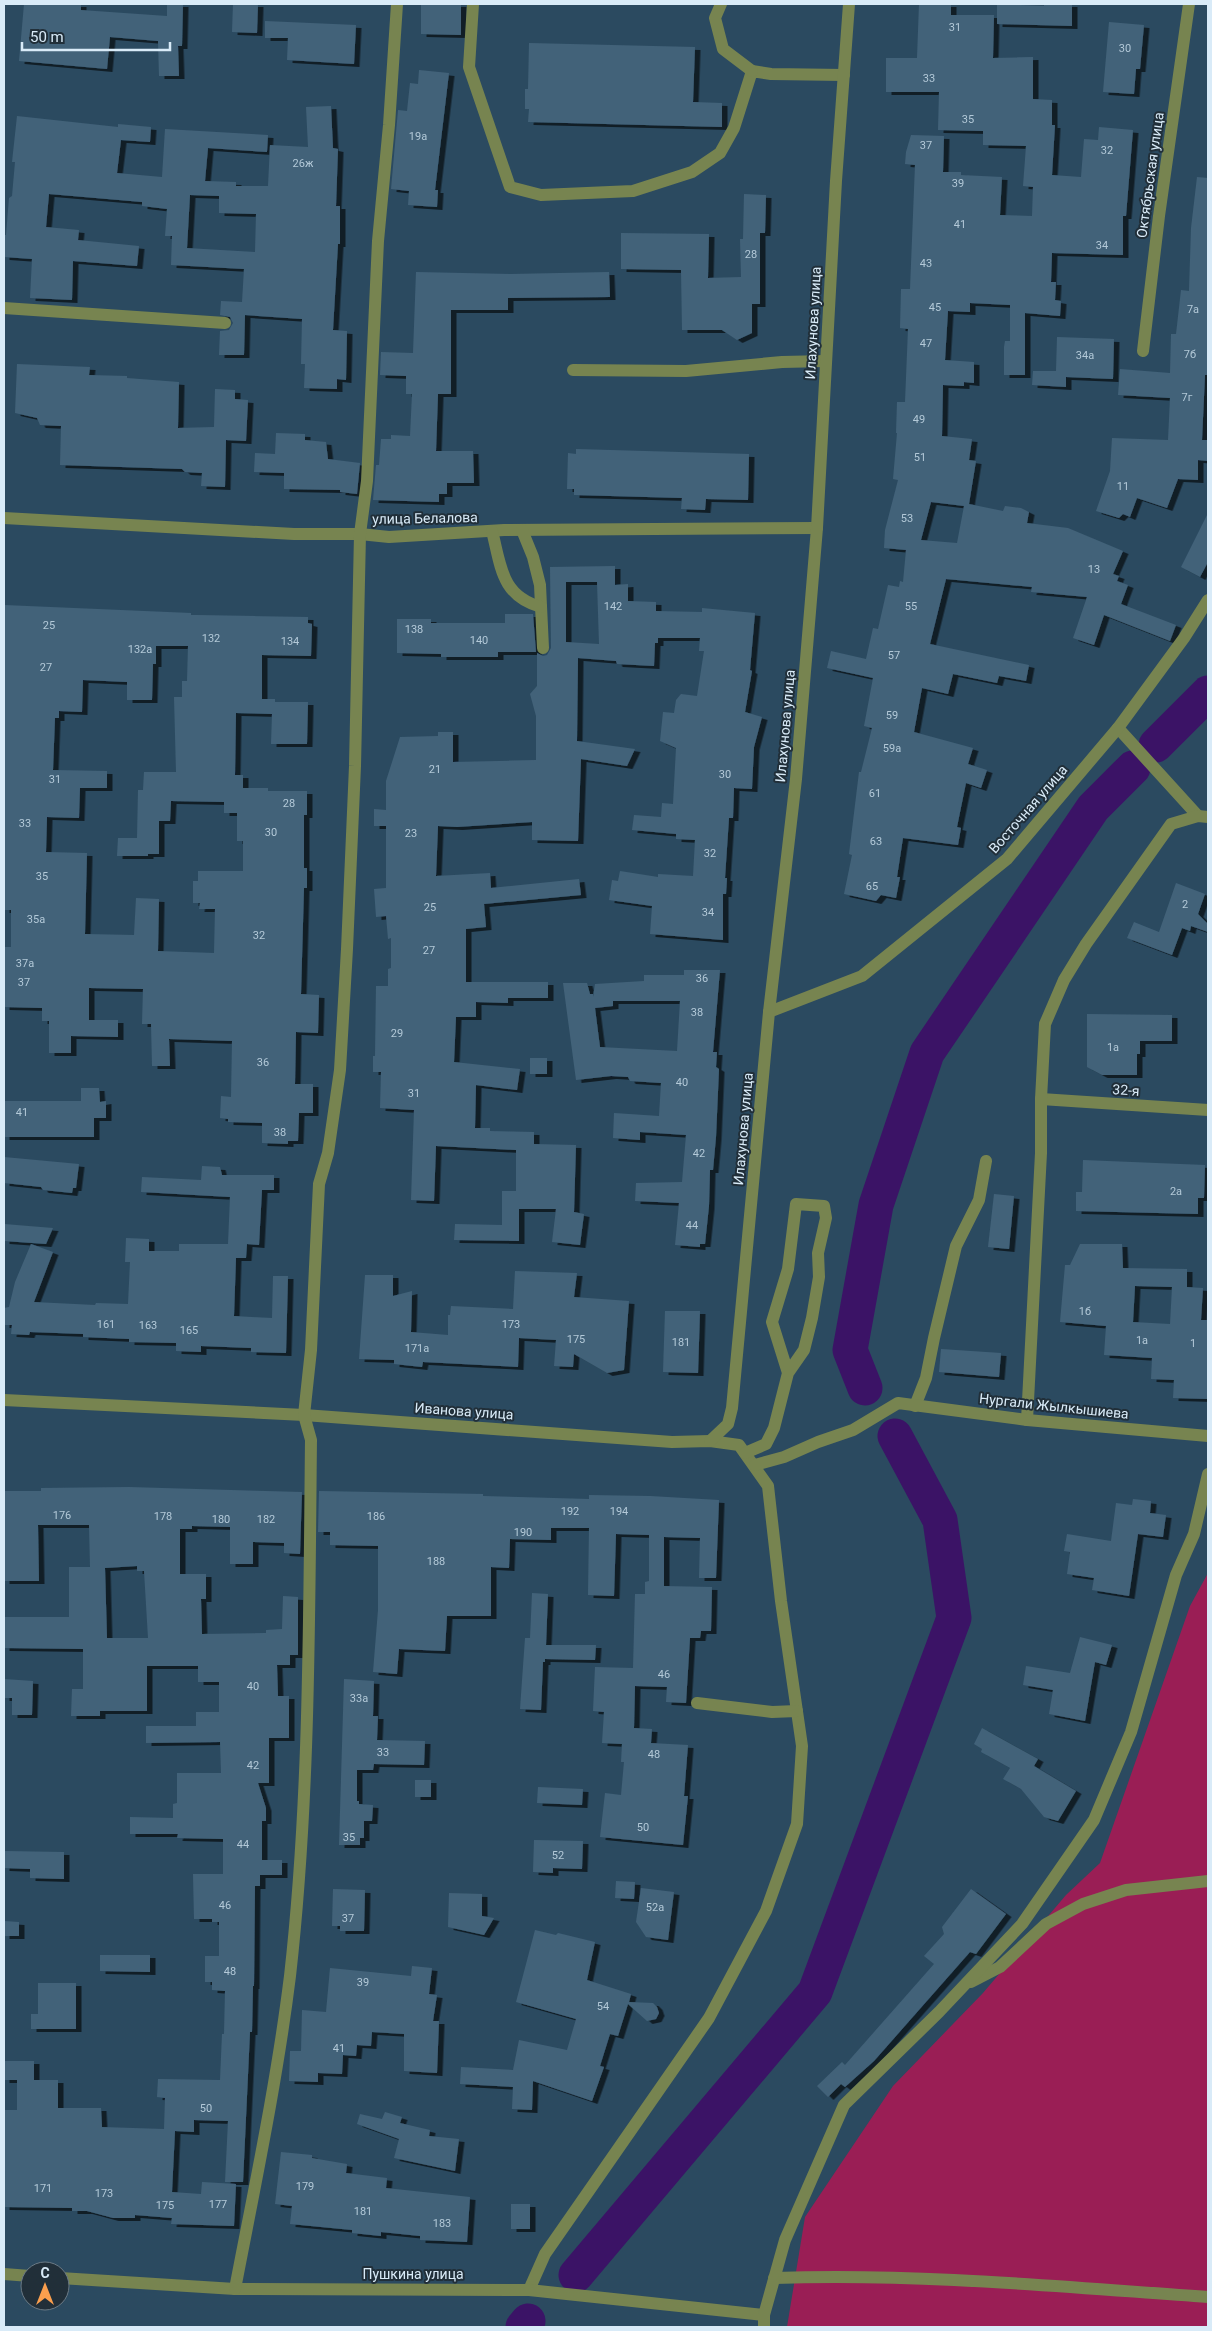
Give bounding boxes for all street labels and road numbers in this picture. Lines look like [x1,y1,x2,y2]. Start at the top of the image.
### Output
street label: Октябрьская улица [1133,111,1167,239]
street label: Илахунова улица [802,266,824,380]
street label: улица Белалова [372,509,478,527]
street label: Илахунова улица [772,669,798,783]
street label: Восточная улица [985,762,1071,856]
street label: Илахунова улица [730,1072,756,1186]
street label: 32-я [1112,1081,1140,1099]
street label: Нургали Жылкышиева [978,1390,1130,1422]
street label: Иванова улица [414,1400,514,1422]
street label: Пушкина улица [362,2266,464,2282]

